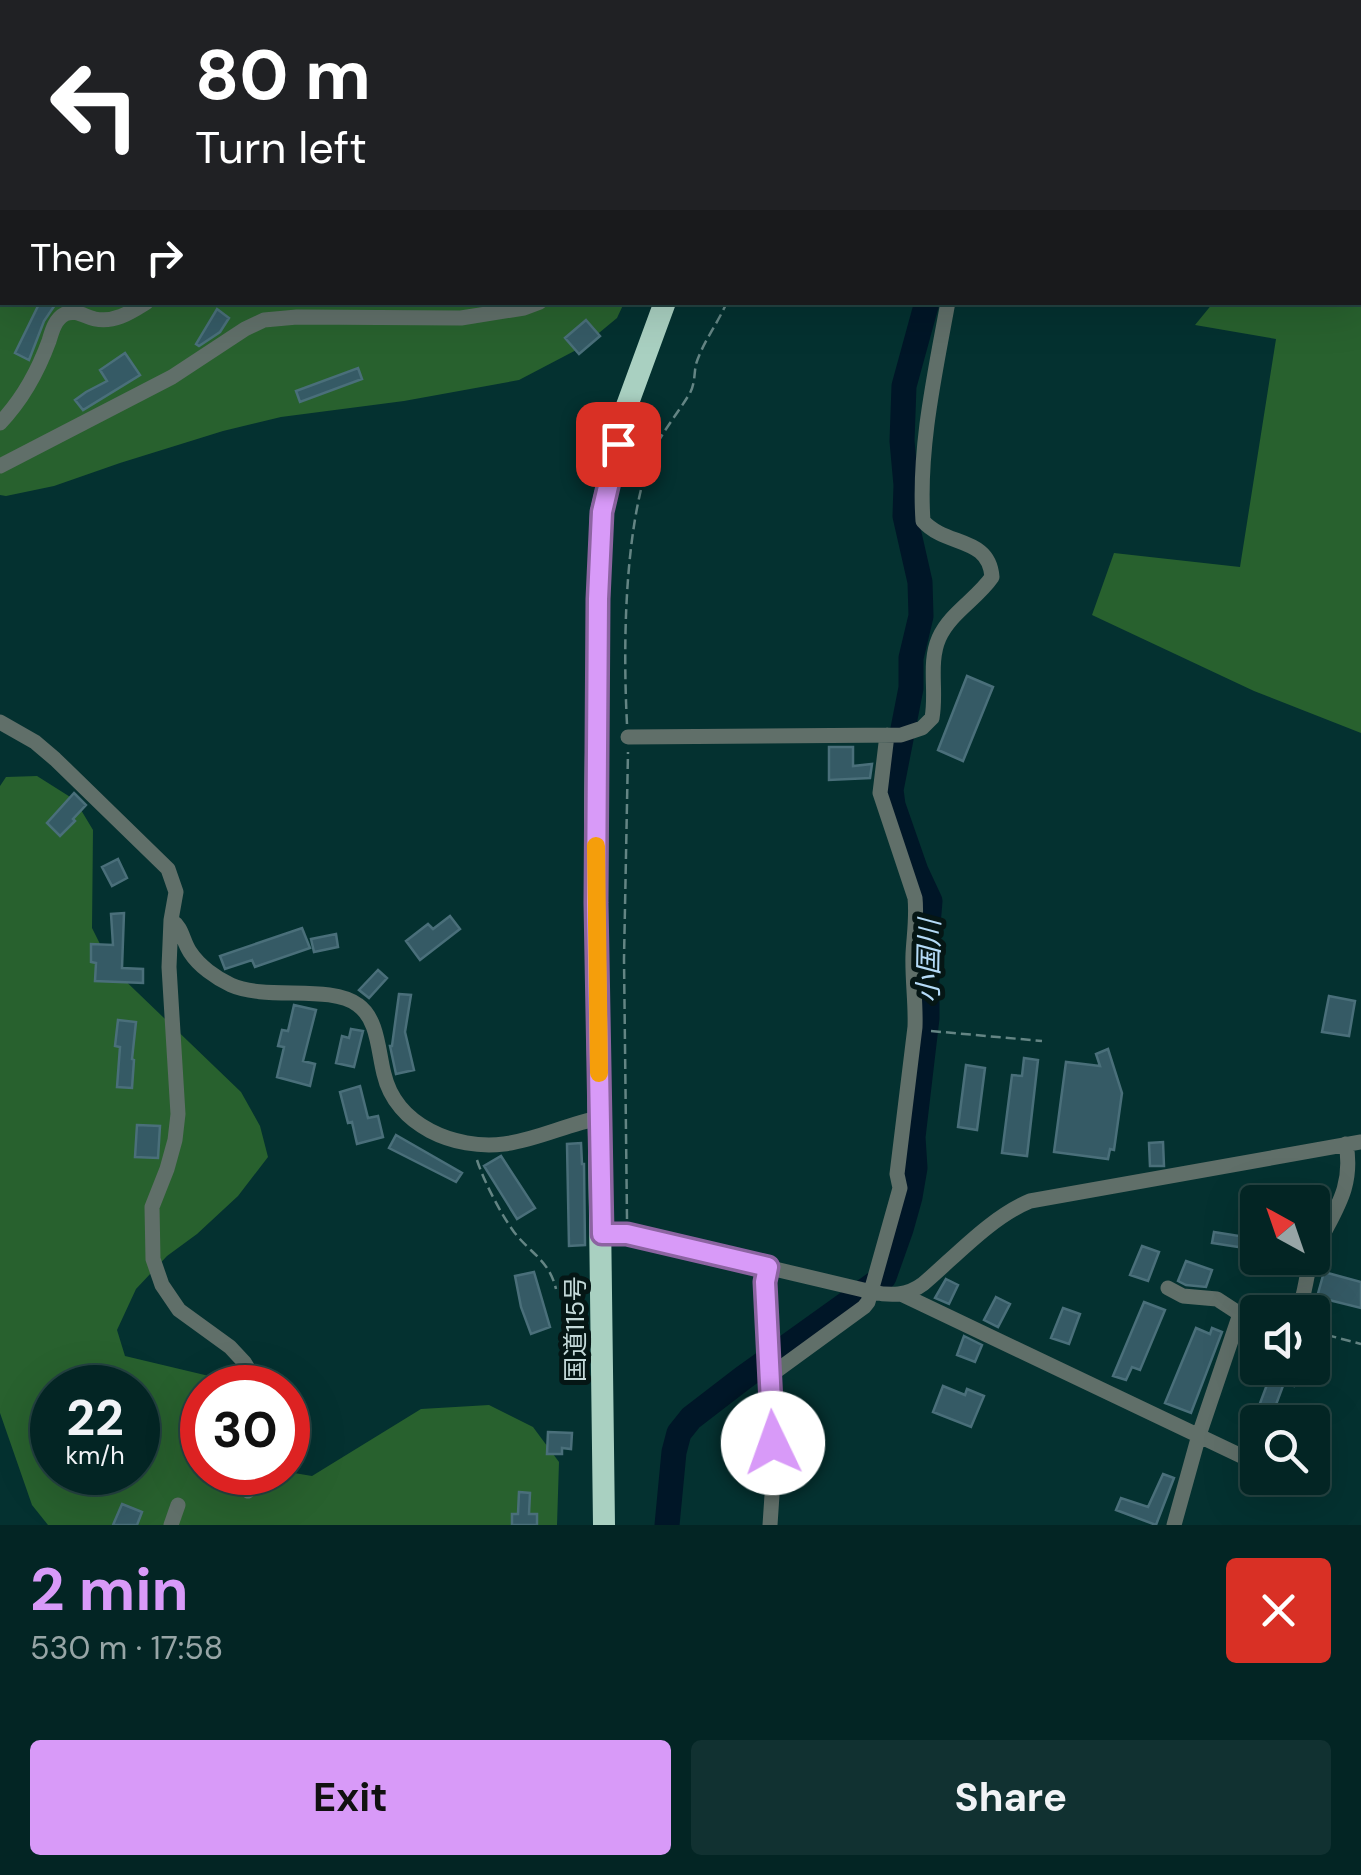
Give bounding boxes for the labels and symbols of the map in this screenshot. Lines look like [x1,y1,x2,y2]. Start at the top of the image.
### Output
pin [576,402,661,487]
water label: 小国川 [910,916,948,1003]
north arrow [1240,1185,1330,1275]
street label: 国道115号 [559,1276,592,1382]
speed limit sign: 30 [180,1365,310,1495]
position arrow [721,1391,825,1495]

